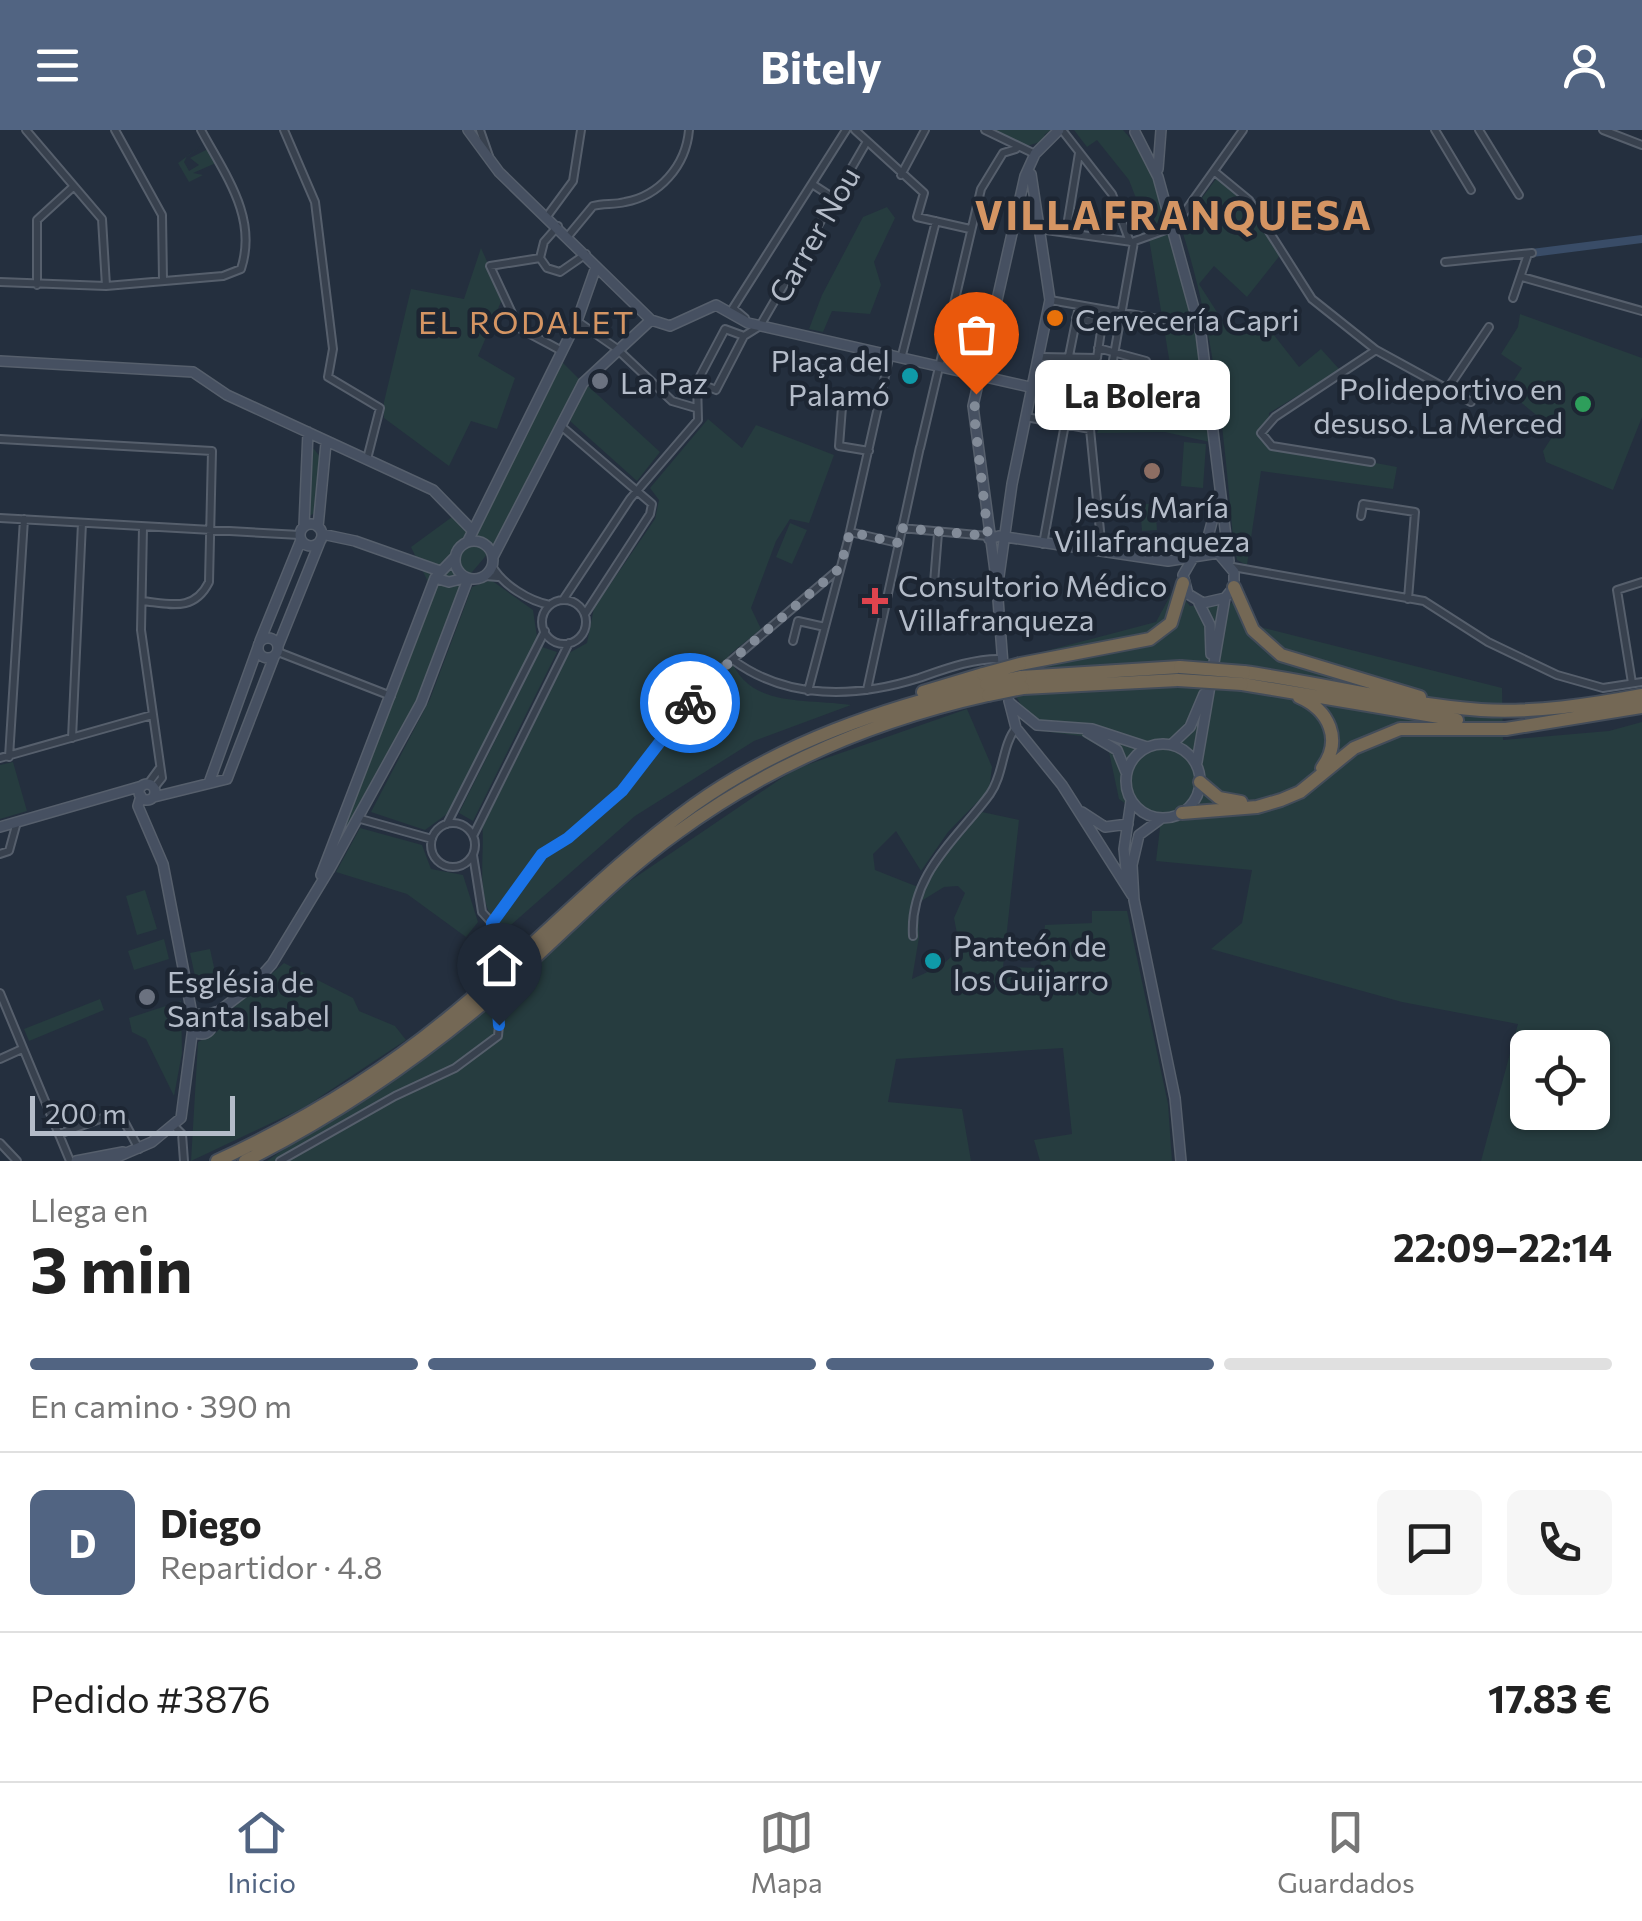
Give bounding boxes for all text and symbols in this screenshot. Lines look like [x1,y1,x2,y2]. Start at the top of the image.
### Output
icon: menu [30,38,85,93]
text: Bitely [760,38,882,93]
icon: person [1557,38,1612,93]
street label: Carrer Nou [759,160,867,308]
district label: VILLAFRANQUESA [975,189,1373,238]
pin [934,292,1019,395]
place label: Cervecería Capri [1075,300,1300,337]
district label: EL RODALET [418,301,636,341]
icon: bag [949,307,1004,362]
marker: Cervecería Capri [1044,307,1066,329]
place label: Plaça del Palamó [771,341,890,412]
callout: La Bolera [1036,359,1231,429]
place label: La Paz [620,363,708,400]
marker: Plaça del Palamó [899,365,921,387]
place label: Polideportivo en desuso. La Merced [1313,369,1563,440]
marker: La Paz [589,370,611,392]
text: La Bolera [1064,375,1201,415]
marker: Polideportivo en desuso. La Merced [1572,393,1594,415]
marker: Jesús María Villafranqueza [1141,460,1163,482]
place label: Jesús María Villafranqueza [1054,487,1250,558]
place label: Consultorio Médico Villafranqueza [898,566,1167,637]
marker: Consultorio Médico Villafranqueza [862,588,888,614]
courier [640,653,740,753]
icon: bike [663,676,718,731]
pin [457,923,542,1026]
place label: Panteón de los Guijarro [953,926,1109,997]
icon: home [472,938,527,993]
marker: Panteón de los Guijarro [922,950,944,972]
place label: Església de Santa Isabel [167,962,330,1033]
marker: Església de Santa Isabel [136,986,158,1008]
map controls [1510,1030,1610,1130]
button: locate [1510,1030,1610,1130]
scale bar [30,1091,235,1136]
text: 200 m [45,1096,127,1130]
text: Llega en [30,1189,149,1229]
text: 22:09–22:14 [1393,1223,1612,1270]
text: 3 min [30,1227,193,1306]
text: En camino · 390 m [30,1385,292,1425]
button: chat [1377,1490,1482,1595]
button: phone [1507,1490,1612,1595]
text: Diego [160,1499,262,1546]
text: D [69,1519,96,1566]
text: Repartidor · 4.8 [160,1546,383,1586]
text: Pedido #3876 [30,1674,270,1721]
text: 17.83 € [1488,1674,1612,1721]
tab: Inicio [227,1805,296,1899]
tab: Mapa [750,1805,823,1899]
tab: Guardados [1277,1805,1415,1899]

